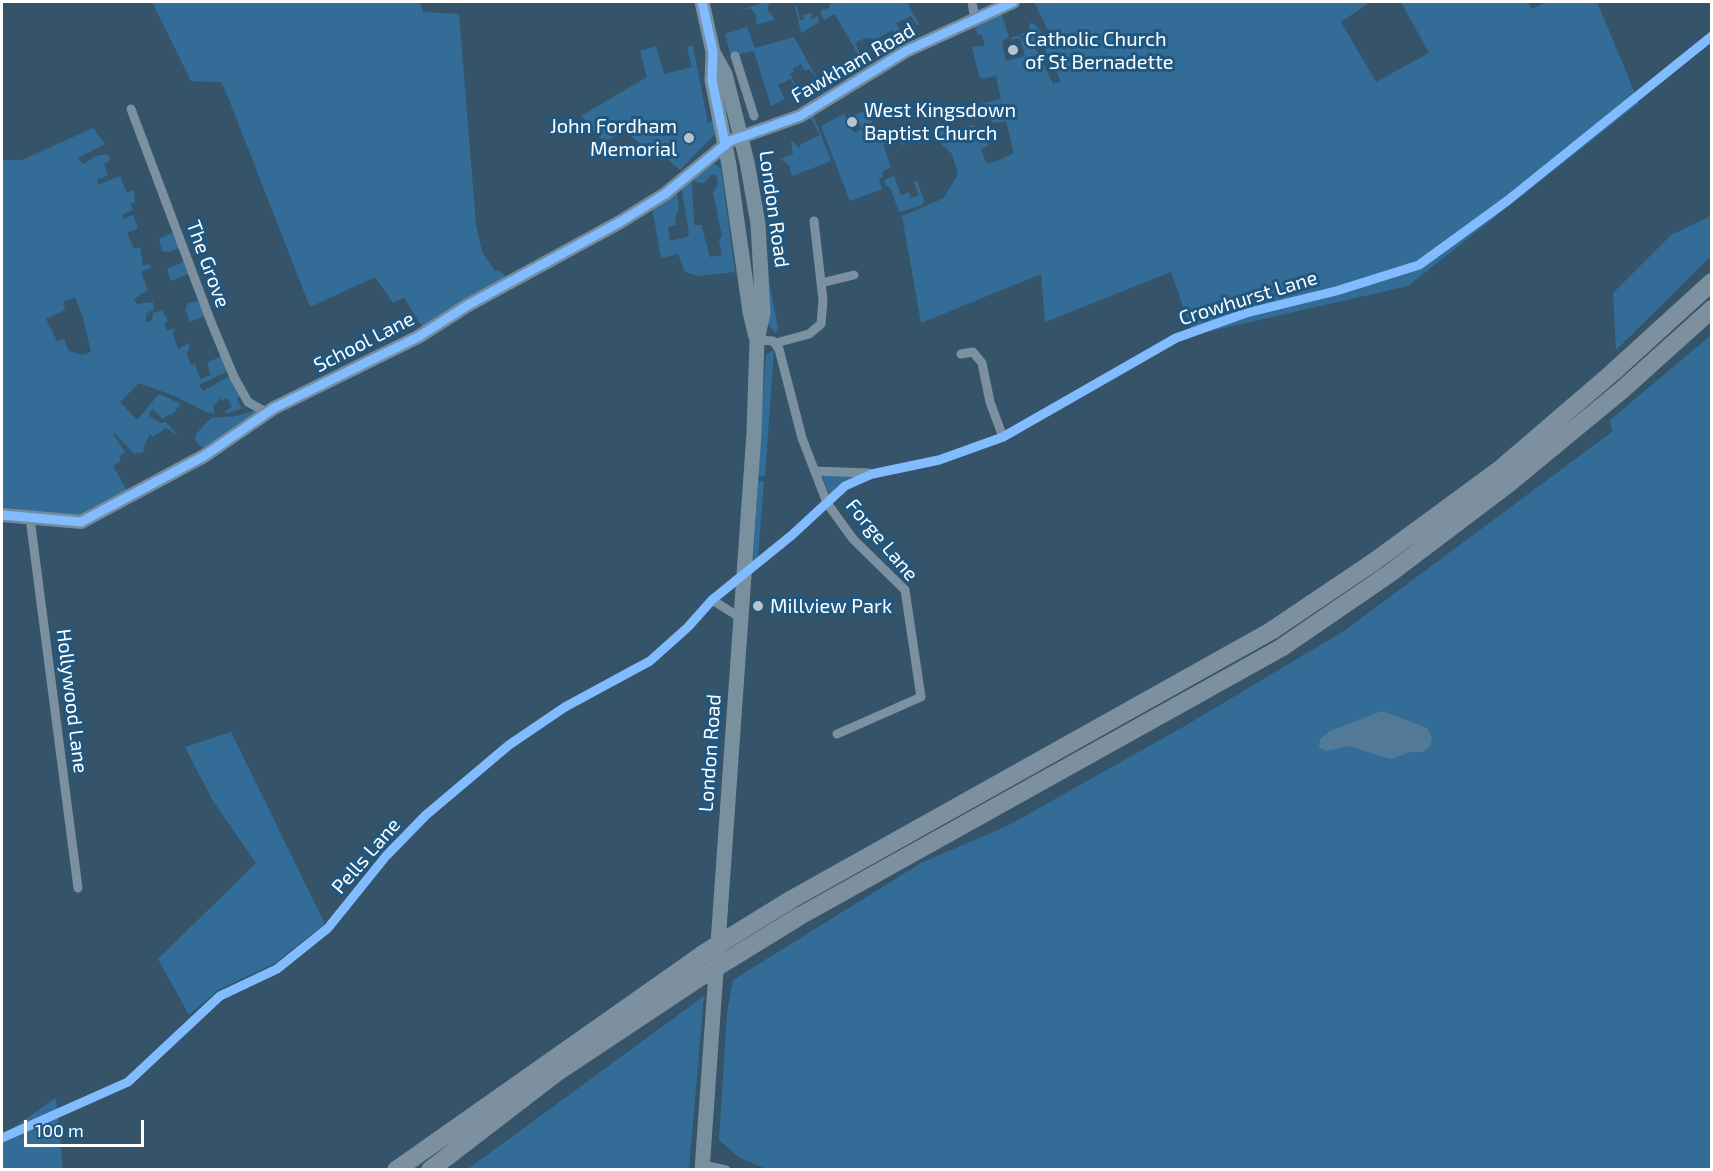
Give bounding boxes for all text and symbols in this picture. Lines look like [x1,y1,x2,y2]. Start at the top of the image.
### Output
street label: Fawkham Road [787,18,919,108]
place label: Catholic Church of St Bernadette [1025,27,1174,74]
marker: Catholic Church of St Bernadette [1006,43,1020,57]
place label: West Kingsdown Baptist Church [864,98,1016,145]
place label: John Fordham Memorial [550,114,677,161]
marker: West Kingsdown Baptist Church [845,115,859,129]
marker: John Fordham Memorial [682,131,696,145]
street label: London Road [754,149,794,269]
street label: The Grove [181,217,235,311]
street label: Crowhurst Lane [1176,265,1320,331]
street label: School Lane [310,306,418,378]
street label: Forge Lane [841,494,923,586]
place label: Millview Park [770,594,892,618]
marker: Millview Park [751,599,765,613]
street label: Hollywood Lane [51,627,93,775]
street label: London Road [694,693,726,813]
street label: Pells Lane [327,813,405,899]
scale bar [27,1108,147,1146]
text: 100 m [35,1119,84,1141]

